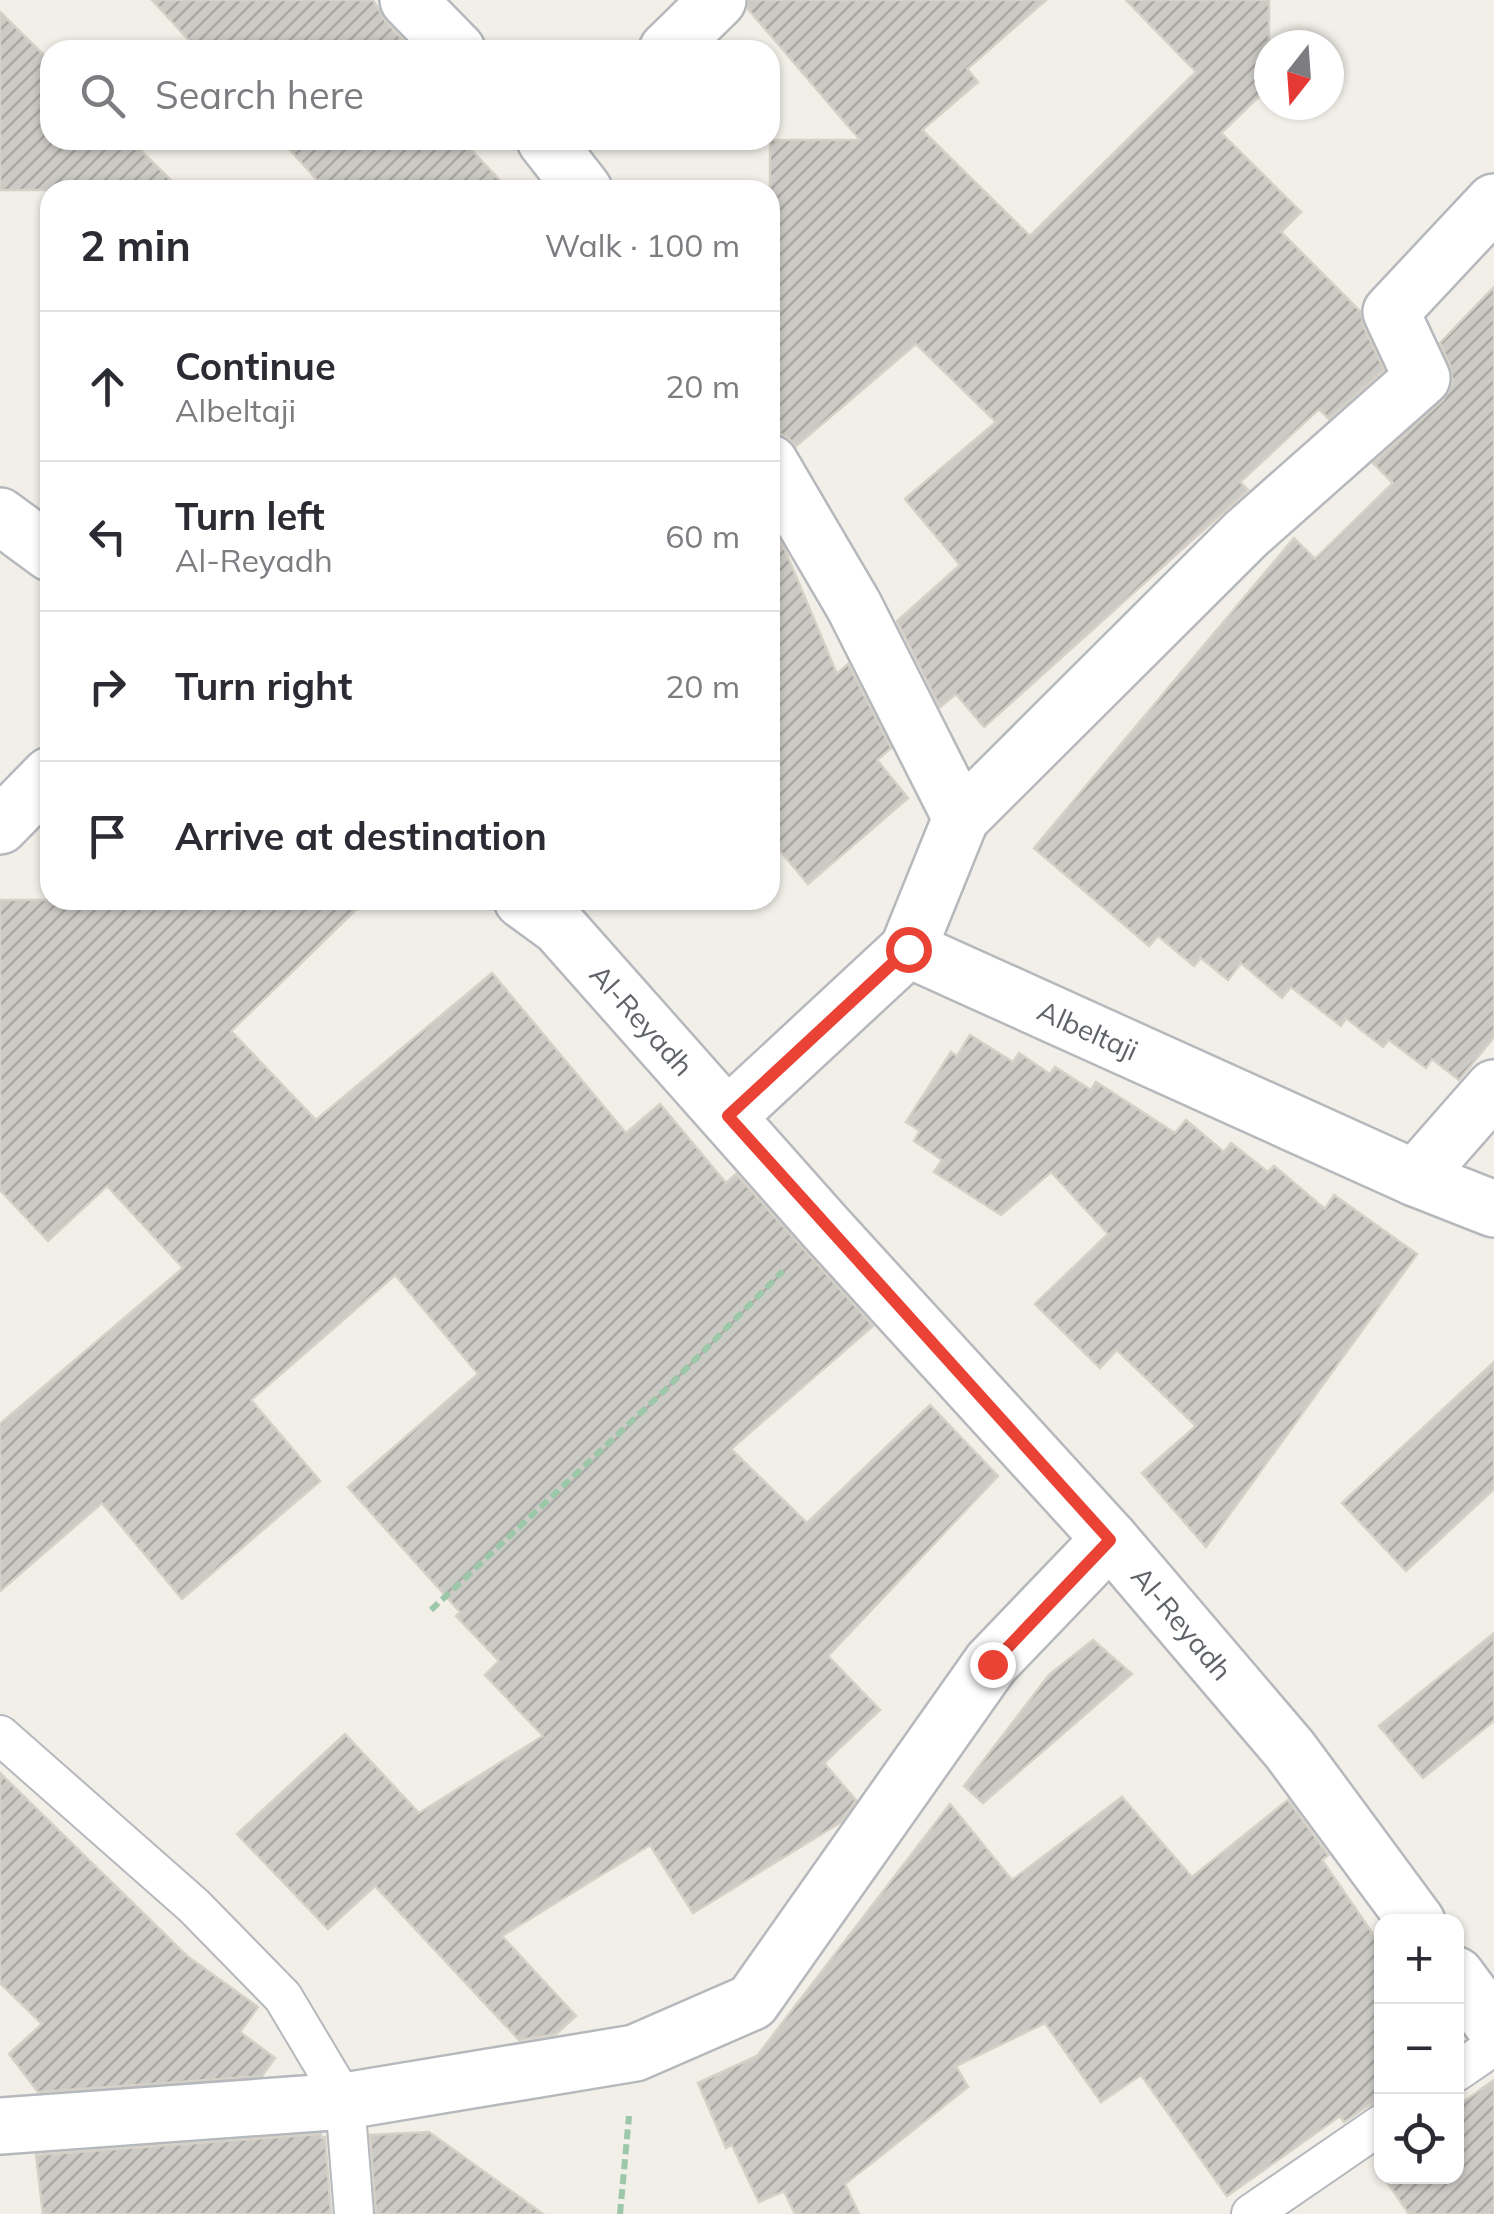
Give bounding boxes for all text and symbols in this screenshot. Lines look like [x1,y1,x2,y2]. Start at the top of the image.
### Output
north arrow [1254,30,1344,120]
search box [40,40,780,150]
icon: search [75,68,130,123]
text: Search here [155,71,364,119]
text: 2 min [80,219,191,272]
text: Walk · 100 m [545,225,740,265]
text: Continue [175,342,336,390]
icon: ahead [80,359,135,414]
text: 20 m [665,366,740,406]
text: Albeltaji [175,390,296,430]
text: Turn left [175,492,325,540]
icon: left [80,509,135,564]
text: 60 m [665,516,740,556]
text: Al-Reyadh [175,540,333,580]
icon: right [80,659,135,714]
text: Turn right [175,662,352,710]
text: 20 m [665,666,740,706]
icon: arrive [80,809,135,864]
text: Arrive at destination [175,812,547,860]
route start [886,927,932,973]
street label: Al-Reyadh [583,957,701,1083]
street label: Albeltaji [1033,992,1143,1068]
street label: Al-Reyadh [1124,1559,1240,1687]
route end [970,1642,1016,1688]
map controls [1374,1914,1464,2184]
button: + [1374,1914,1464,2004]
button: − [1374,2004,1464,2094]
button: locate [1374,2094,1464,2184]

